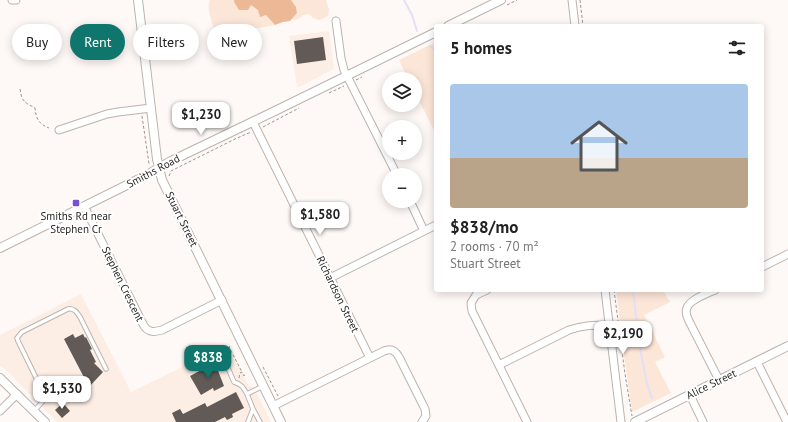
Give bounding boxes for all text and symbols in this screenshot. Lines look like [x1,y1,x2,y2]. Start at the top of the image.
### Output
chip: Buy [12,24,62,60]
chip: Rent [70,24,125,60]
chip: Filters [133,24,199,60]
chip: New [207,24,262,60]
text: 5 homes [450,37,512,59]
icon: filters [726,37,748,59]
map controls [382,72,422,208]
button: layers [382,72,422,112]
pin: $1,230 [168,102,234,136]
text: $1,230 [181,106,221,123]
icon: home [563,110,635,182]
button: + [382,120,422,160]
street label: Smiths Road [124,151,182,191]
button: − [382,168,422,208]
street label: Stuart Street [163,189,202,249]
marker: Smiths Rd near Stephen Cr [71,198,81,208]
pin: $1,580 [287,202,353,236]
text: $1,580 [300,206,340,223]
place label: Smiths Rd near Stephen Cr [40,209,112,236]
text: $838/mo [450,216,518,238]
text: 2 rooms · 70 m² [450,238,539,255]
street label: Stephen Crescent [99,244,147,324]
street label: Richardson Street [313,254,363,335]
text: Stuart Street [450,255,521,272]
pin: $2,190 [590,321,656,355]
text: $2,190 [603,325,643,342]
pin: $838 [184,345,232,379]
text: $838 [193,349,223,366]
street label: Alice Street [684,366,739,402]
pin: $1,530 [29,376,95,410]
text: $1,530 [42,380,82,397]

